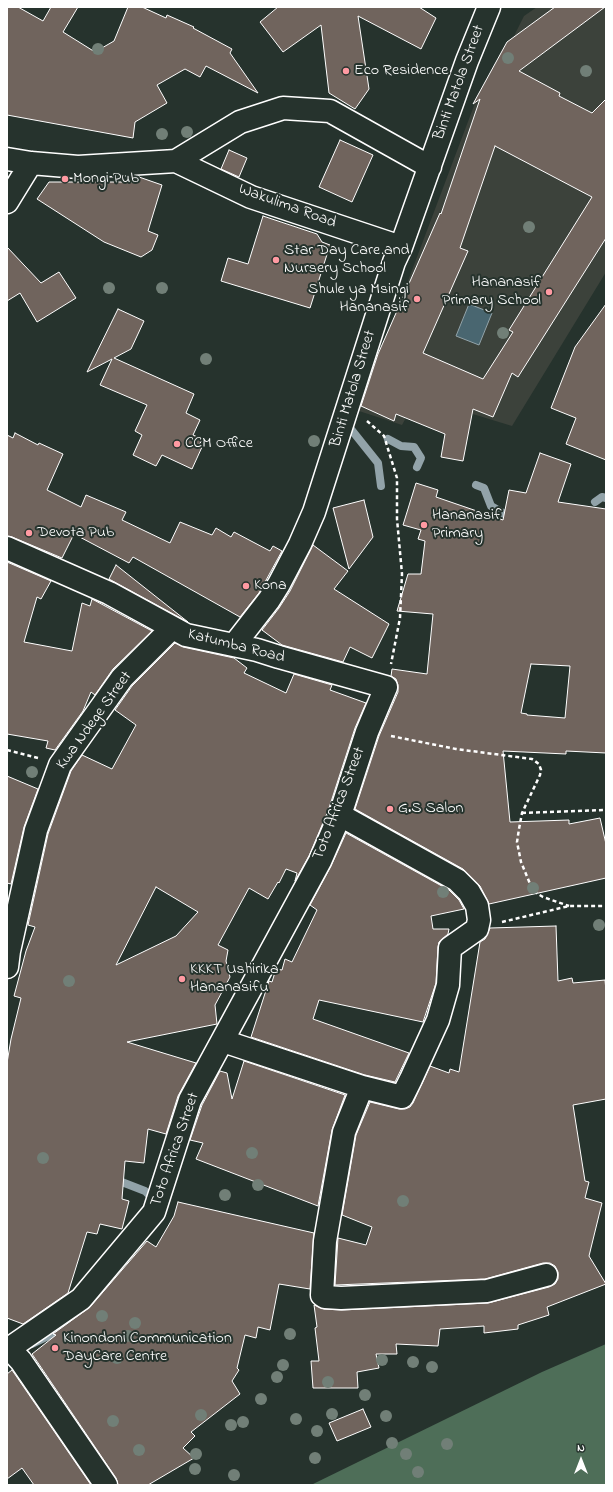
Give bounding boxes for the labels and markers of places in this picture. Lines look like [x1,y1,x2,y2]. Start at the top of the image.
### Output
place label: Eco Residence [354,61,448,81]
marker: Eco Residence [341,66,351,76]
place label: Mongi Pub [73,169,139,189]
marker: Mongi Pub [60,174,70,184]
place label: Star Day Care and Nursery School [284,241,410,279]
marker: Star Day Care and Nursery School [271,255,281,265]
place label: Hananasif Primary School [442,273,541,311]
place label: Shule ya Msingi Hananasif [308,280,409,318]
marker: Hananasif Primary School [544,287,554,297]
marker: Shule ya Msingi Hananasif [412,294,422,304]
place label: CCM Office [185,434,253,454]
marker: CCM Office [172,439,182,449]
place label: Hananasif Primary [432,506,501,544]
marker: Hananasif Primary [419,520,429,530]
place label: Devota Pub [37,523,114,543]
marker: Devota Pub [24,528,34,538]
place label: Kona [254,576,287,596]
marker: Kona [241,581,251,591]
place label: G.S Salon [398,799,463,819]
marker: G.S Salon [385,804,395,814]
place label: KKKT Ushirika Hananasifu [190,960,279,998]
marker: KKKT Ushirika Hananasifu [177,974,187,984]
place label: Kinondoni Communication DayCare Centre [63,1329,232,1367]
marker: Kinondoni Communication DayCare Centre [50,1343,60,1353]

